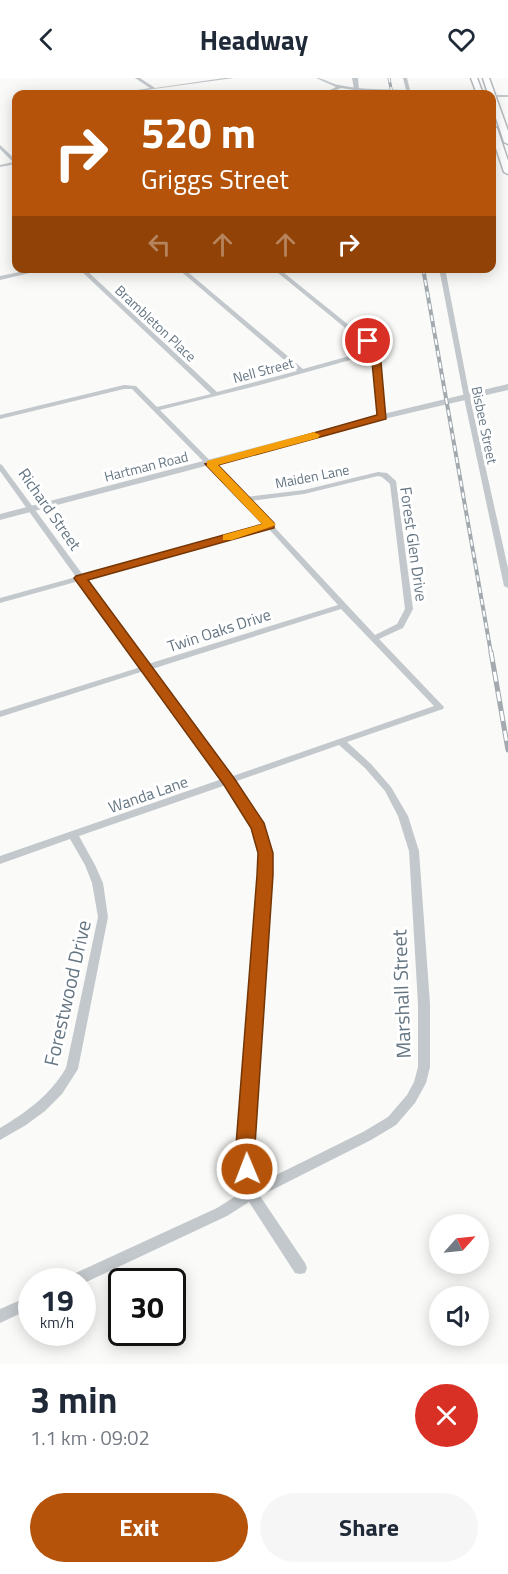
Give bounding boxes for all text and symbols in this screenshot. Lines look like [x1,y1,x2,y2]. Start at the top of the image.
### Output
text: Headway [200,19,308,60]
icon: back [30,23,63,56]
icon: heart [445,23,478,56]
text: 520 m [141,100,256,164]
icon: right [42,114,120,192]
text: Griggs Street [141,158,289,199]
icon: left [143,228,176,261]
icon: ahead [206,228,239,261]
icon: ahead [269,228,302,261]
icon: right [332,228,365,261]
street label: Brambleton Place [111,280,201,366]
pin [342,315,393,366]
icon: arrive [351,324,384,357]
street label: Nell Street [230,352,296,388]
street label: Bisbee Street [467,384,503,466]
street label: Hartman Road [102,445,190,487]
street label: Maiden Lane [273,459,351,493]
street label: Richard Street [13,463,87,555]
street label: Forest Glen Drive [394,485,434,603]
street label: Twin Oaks Drive [164,602,274,658]
street label: Wanda Lane [105,769,191,819]
street label: Forestwood Drive [35,917,99,1069]
street label: Marshall Street [383,929,419,1059]
position arrow [215,1137,279,1201]
north arrow [429,1214,489,1274]
map controls [429,1214,489,1346]
speed limit sign: 30 [108,1268,186,1346]
text: 19 [40,1277,74,1323]
button: sound [429,1286,489,1346]
text: km/h [40,1311,74,1334]
text: 3 min [30,1372,117,1427]
button: close [415,1384,478,1447]
text: 1.1 km · 09:02 [30,1422,150,1453]
button: Exit [30,1493,248,1562]
button: Share [260,1493,478,1562]

